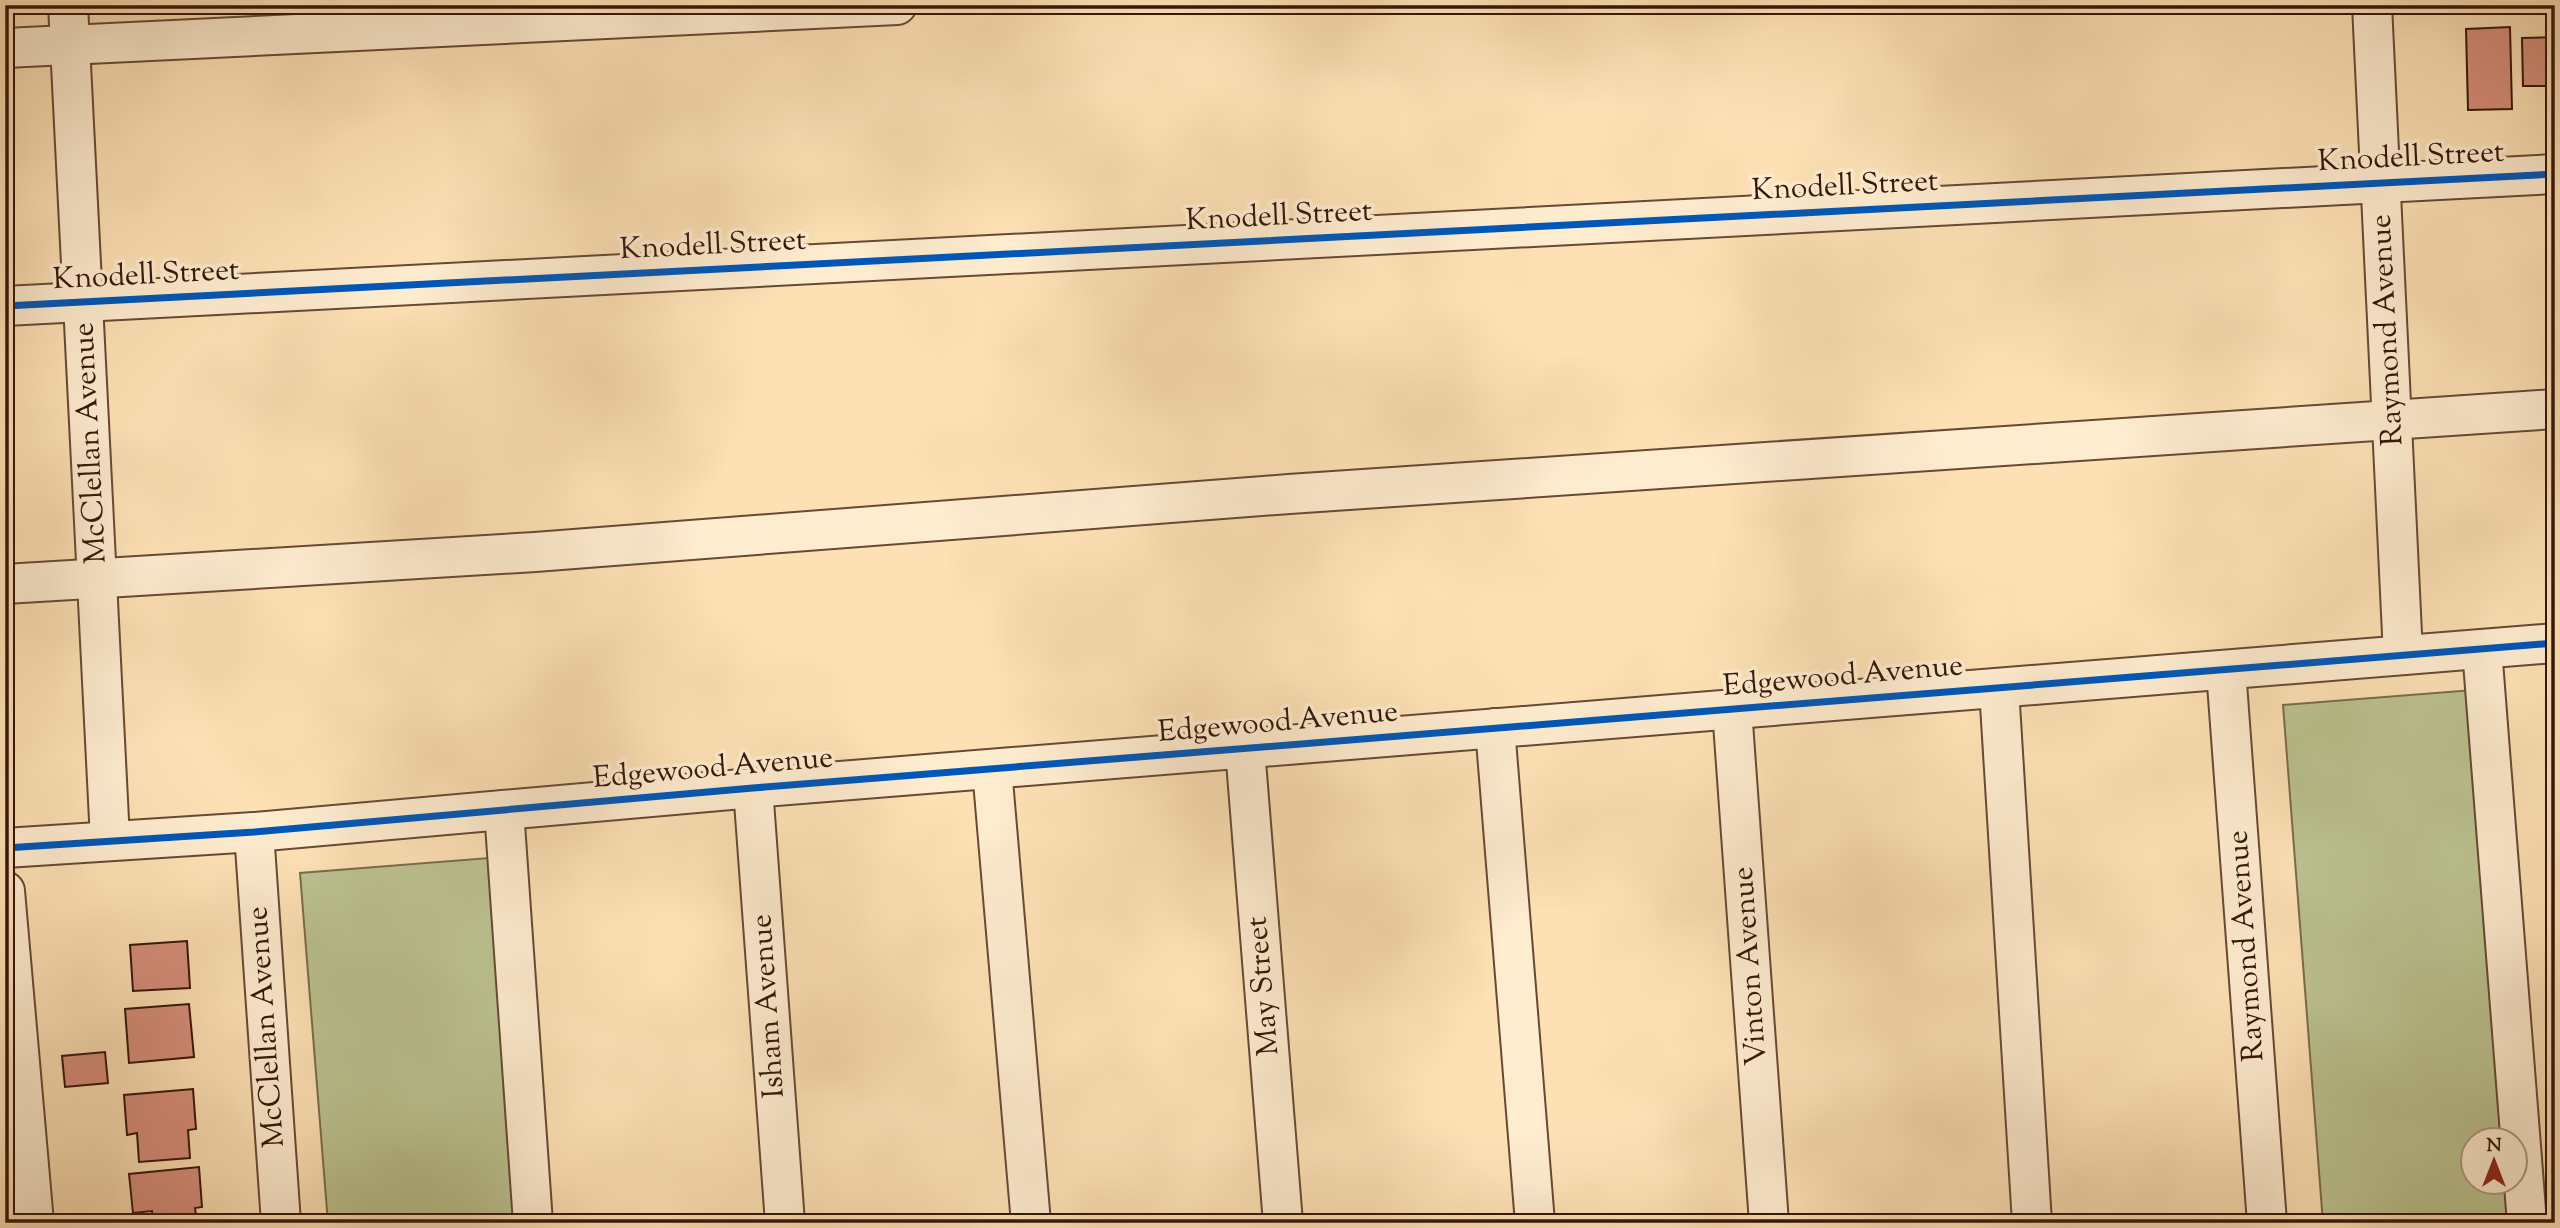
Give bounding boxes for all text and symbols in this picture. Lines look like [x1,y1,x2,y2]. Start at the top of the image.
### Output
street label: Knodell Street [2317,132,2505,184]
street label: Knodell Street [1751,161,1939,213]
street label: Knodell Street [1185,191,1373,243]
street label: Raymond Avenue [2360,213,2416,447]
street label: Knodell Street [619,220,807,272]
street label: Knodell Street [52,250,240,302]
street label: McClellan Avenue [63,321,119,565]
street label: Edgewood Avenue [1721,645,1965,709]
street label: Edgewood Avenue [1156,691,1400,755]
street label: Edgewood Avenue [591,737,835,801]
street label: Raymond Avenue [2217,829,2277,1063]
street label: Vinton Avenue [1723,865,1779,1067]
street label: McClellan Avenue [237,905,297,1149]
street label: Isham Avenue [741,912,797,1100]
street label: May Street [1236,915,1292,1057]
north arrow [2458,1126,2528,1196]
text: N [2486,1133,2502,1160]

